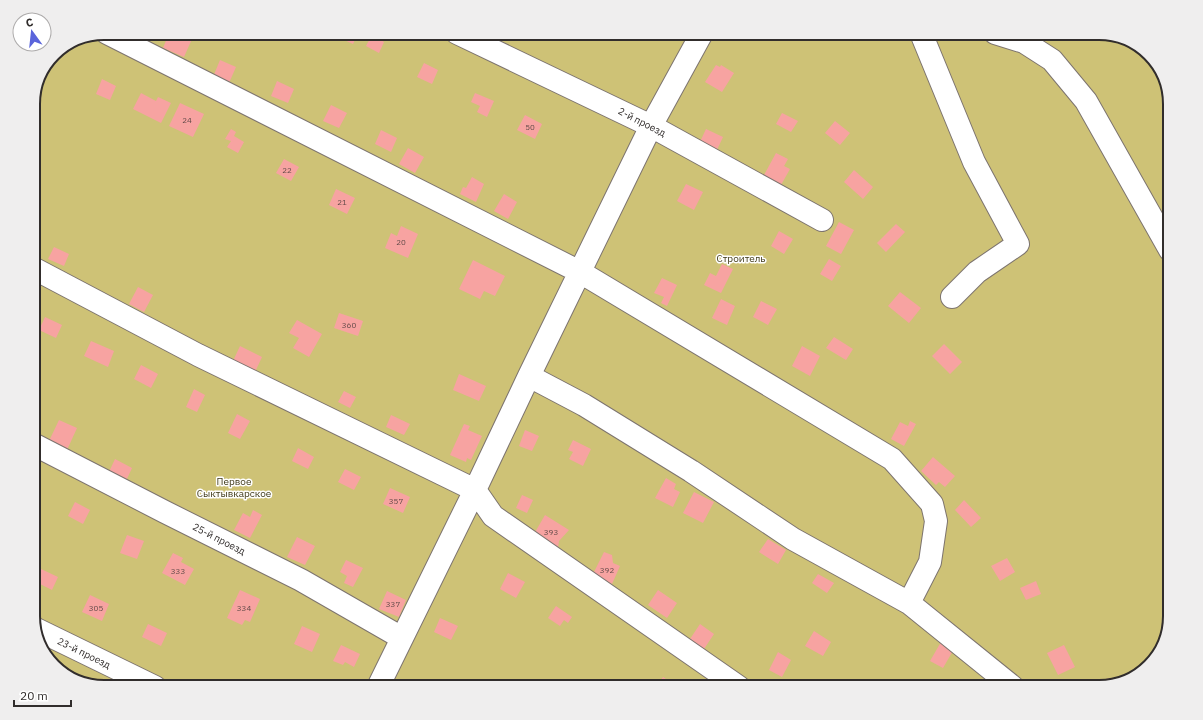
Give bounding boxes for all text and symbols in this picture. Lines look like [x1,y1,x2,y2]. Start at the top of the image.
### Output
north arrow [12,12,52,52]
text: С [24,15,35,30]
street label: 2-й проезд [616,104,668,140]
house number: 24 [182,115,192,125]
house number: 50 [525,122,535,132]
house number: 22 [282,165,292,175]
house number: 21 [337,197,347,207]
house number: 20 [396,237,406,247]
park label: Строитель [716,252,766,265]
house number: 360 [342,320,356,330]
park label: Первое Сыктывкарское [197,475,272,500]
house number: 357 [389,496,403,506]
street label: 25-й проезд [190,520,248,558]
house number: 393 [544,527,558,537]
house number: 392 [600,565,614,575]
house number: 333 [171,566,185,576]
house number: 337 [386,599,400,609]
house number: 305 [89,603,103,613]
house number: 334 [237,603,251,613]
street label: 23-й проезд [55,634,113,672]
scale bar [14,682,71,708]
text: 20 m [20,688,48,703]

